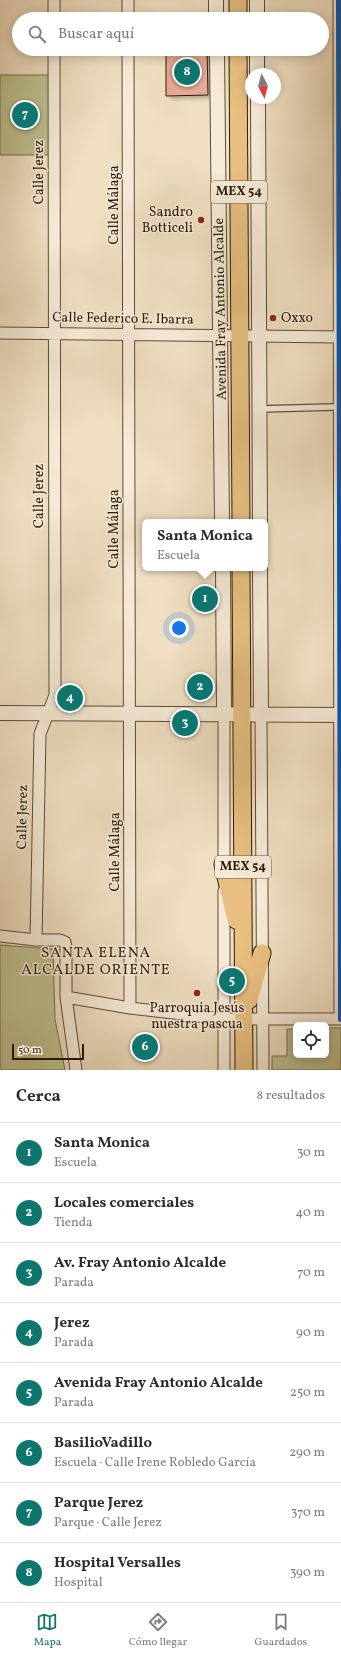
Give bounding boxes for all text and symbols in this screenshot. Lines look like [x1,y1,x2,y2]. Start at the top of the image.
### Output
search box [12,12,329,56]
icon: search [26,23,48,45]
text: Buscar aquí [58,24,134,45]
pin: 8 [174,57,200,87]
north arrow [245,68,281,104]
pin: 7 [12,100,38,130]
street label: Calle Jerez [30,140,49,204]
street label: Calle Málaga [105,165,124,245]
road number: MEX 54 [211,181,267,203]
place label: Sandro Botticeli [142,203,193,238]
marker: Sandro Botticeli [196,215,206,225]
street label: Avenida Fray Antonio Alcalde [210,217,232,400]
street label: Calle Federico E. Ibarra [52,308,194,330]
place label: Oxxo [281,309,313,328]
marker: Oxxo [268,313,278,323]
street label: Calle Jerez [30,464,49,528]
street label: Calle Málaga [105,489,124,569]
popup [142,519,268,571]
text: Santa Monica [157,526,253,547]
text: Escuela [157,547,200,565]
pin: 1 [192,584,218,614]
your location [169,618,189,638]
pin: 2 [187,672,213,702]
pin: 4 [57,683,83,713]
pin: 3 [172,708,198,738]
street label: Calle Jerez [13,784,33,850]
street label: Calle Málaga [106,812,125,892]
road number: MEX 54 [215,856,271,878]
district label: SANTA ELENA ALCALDE ORIENTE [21,943,171,981]
pin: 5 [219,966,245,996]
marker: Parroquia Jesús nuestra pascua [192,988,202,998]
place label: Parroquia Jesús nuestra pascua [150,999,244,1034]
map controls [293,1022,329,1058]
button: locate [293,1022,329,1058]
pin: 6 [132,1032,158,1062]
scale bar [12,1042,84,1061]
text: 50 m [18,1043,42,1058]
text: Cerca [16,1085,61,1108]
text: 8 resultados [257,1087,325,1105]
text: Santa Monica [54,1133,150,1154]
text: 1 [26,1144,32,1162]
text: 30 m [297,1144,325,1162]
text: Escuela [54,1154,97,1172]
text: Locales comerciales [54,1193,194,1214]
text: 2 [26,1204,32,1222]
text: 40 m [296,1204,325,1222]
text: Tienda [54,1214,93,1232]
text: Av. Fray Antonio Alcalde [54,1253,226,1274]
text: 3 [26,1264,32,1282]
text: 70 m [297,1264,325,1282]
text: Parada [54,1274,94,1292]
text: Jerez [54,1313,90,1334]
text: 4 [25,1324,33,1342]
text: 90 m [296,1324,325,1342]
text: Parada [54,1334,94,1352]
text: Avenida Fray Antonio Alcalde [54,1373,263,1394]
text: 5 [26,1384,32,1402]
text: 250 m [290,1384,325,1402]
text: Parada [54,1394,94,1412]
text: BasilioVadillo [54,1433,152,1454]
text: 6 [25,1444,33,1462]
text: 290 m [289,1444,325,1462]
text: Escuela · Calle Irene Robledo García [54,1454,256,1472]
text: Parque Jerez [54,1493,143,1514]
text: 7 [26,1504,32,1522]
text: 370 m [291,1504,325,1522]
text: Parque · Calle Jerez [54,1514,162,1532]
text: Hospital Versalles [54,1553,181,1574]
text: 8 [25,1564,33,1582]
text: 390 m [290,1564,325,1582]
text: Hospital [54,1574,103,1592]
tab: Mapa [34,1611,61,1650]
tab: Cómo llegar [129,1611,187,1650]
tab: Guardados [254,1611,307,1650]

